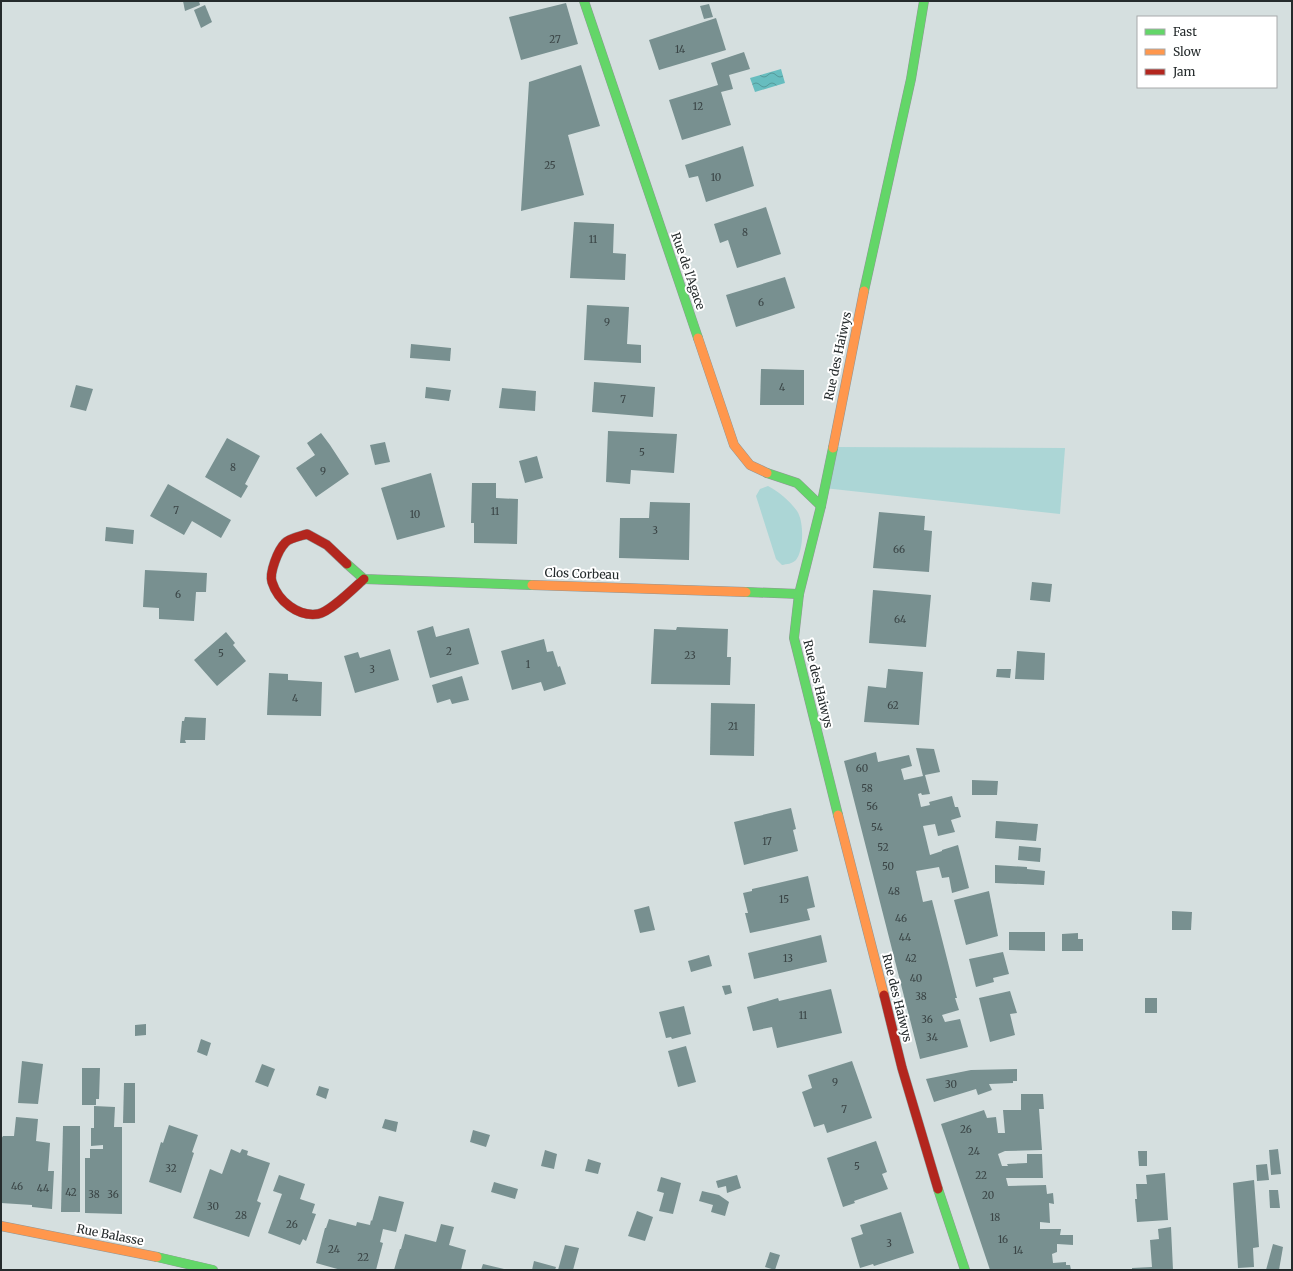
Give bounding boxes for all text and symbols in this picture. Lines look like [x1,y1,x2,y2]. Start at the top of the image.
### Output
legend [1137,16,1277,88]
text: Fast [1173,24,1197,39]
house number: 27 [549,33,561,46]
house number: 14 [675,43,685,56]
text: Slow [1173,44,1202,59]
text: Jam [1172,64,1196,79]
house number: 12 [693,100,703,113]
house number: 25 [544,159,556,172]
house number: 10 [711,171,721,184]
house number: 8 [742,226,748,239]
street label: Rue de l'Agace [668,230,709,311]
house number: 11 [589,233,598,246]
house number: 6 [758,296,764,309]
street label: Rue des Haiwys [821,310,854,402]
house number: 9 [604,316,610,329]
house number: 4 [779,381,785,394]
house number: 7 [620,393,626,406]
house number: 5 [639,446,645,459]
house number: 8 [230,461,236,474]
house number: 9 [320,465,326,478]
house number: 7 [173,504,179,517]
house number: 11 [491,505,500,518]
house number: 10 [410,508,420,521]
house number: 3 [652,524,658,537]
house number: 66 [893,543,905,556]
street label: Clos Corbeau [544,565,620,582]
house number: 6 [175,588,181,601]
house number: 64 [894,613,906,626]
street label: Rue des Haiwys [800,638,837,730]
house number: 2 [446,645,452,658]
house number: 5 [218,647,224,660]
house number: 23 [684,649,696,662]
house number: 1 [526,658,531,671]
house number: 3 [369,663,375,676]
house number: 4 [292,692,298,705]
house number: 62 [887,699,899,712]
house number: 21 [728,720,739,733]
house number: 60 [856,762,868,775]
house number: 58 [861,782,873,795]
house number: 56 [866,800,878,813]
house number: 54 [871,821,883,834]
house number: 17 [762,835,772,848]
house number: 52 [877,841,889,854]
house number: 50 [882,860,894,873]
house number: 48 [888,885,900,898]
house number: 15 [779,893,789,906]
house number: 46 [895,912,907,925]
house number: 44 [899,931,911,944]
house number: 13 [783,952,793,965]
street label: Rue des Haiwys [879,952,916,1044]
house number: 42 [905,952,917,965]
house number: 40 [910,972,922,985]
house number: 38 [915,990,927,1003]
house number: 11 [799,1009,808,1022]
house number: 36 [921,1013,933,1026]
house number: 34 [926,1031,938,1044]
house number: 9 [832,1076,838,1089]
house number: 30 [945,1078,957,1091]
house number: 7 [841,1103,847,1116]
house number: 26 [960,1123,972,1136]
house number: 24 [968,1145,980,1158]
house number: 5 [854,1160,860,1173]
house number: 32 [165,1162,177,1175]
house number: 22 [975,1169,987,1182]
house number: 46 [11,1180,23,1193]
house number: 44 [37,1182,49,1195]
house number: 42 [65,1186,77,1199]
house number: 38 [88,1188,100,1201]
house number: 36 [107,1188,119,1201]
house number: 20 [982,1189,994,1202]
house number: 30 [207,1200,219,1213]
house number: 28 [235,1209,247,1222]
house number: 18 [990,1211,1000,1224]
house number: 26 [286,1218,298,1231]
street label: Rue Balasse [75,1221,145,1248]
house number: 16 [998,1233,1008,1246]
house number: 3 [886,1237,892,1250]
house number: 24 [328,1243,340,1256]
house number: 14 [1013,1244,1023,1257]
house number: 22 [357,1251,369,1264]

